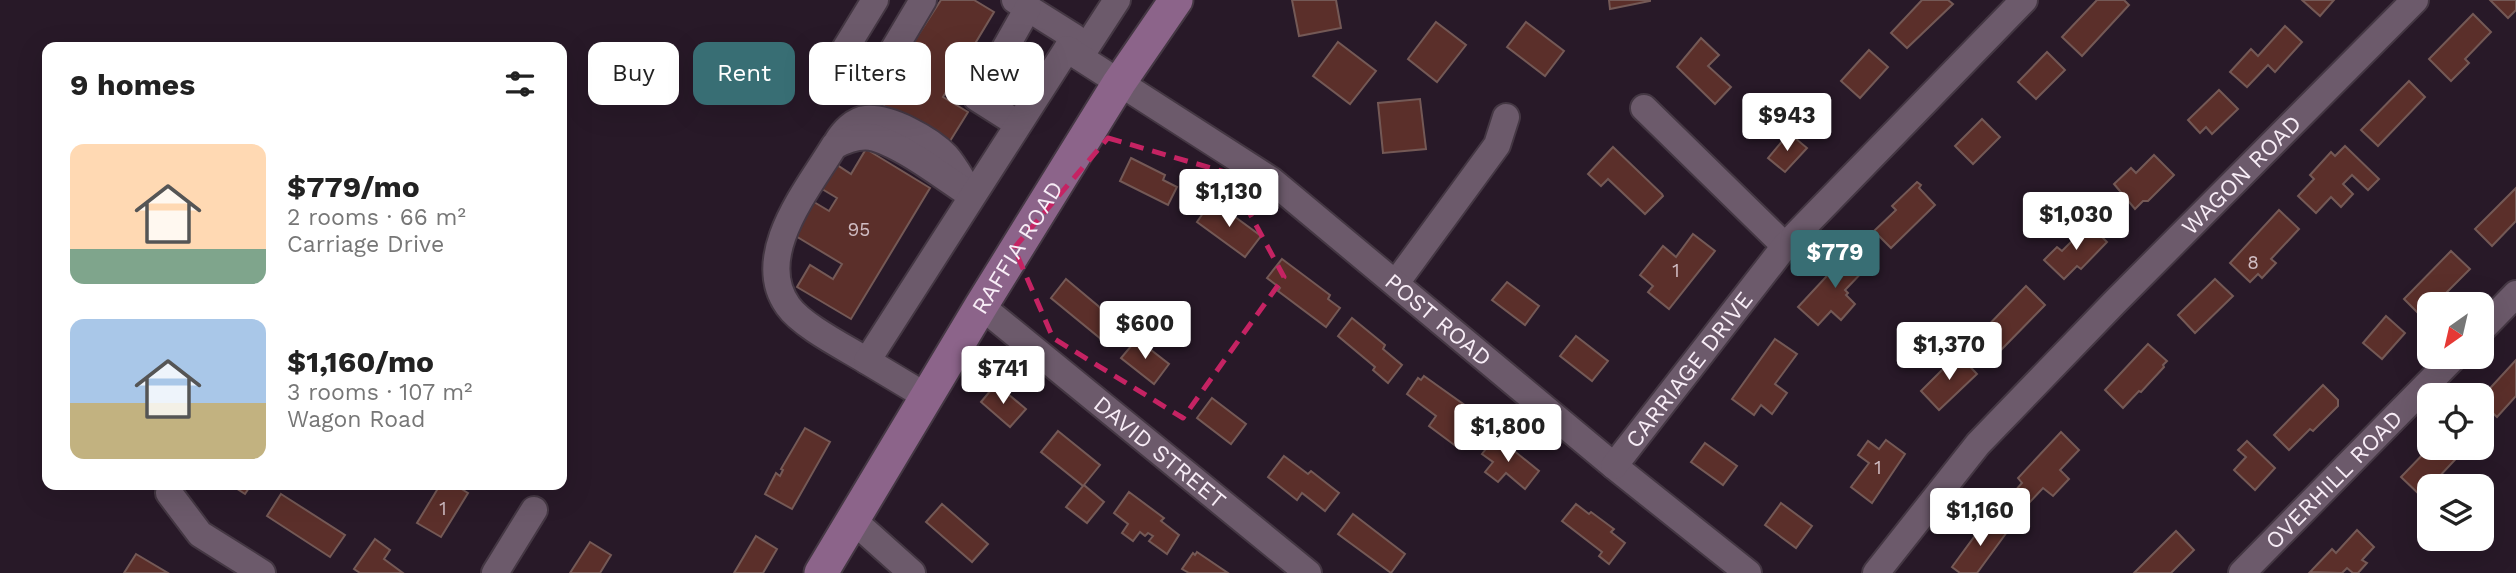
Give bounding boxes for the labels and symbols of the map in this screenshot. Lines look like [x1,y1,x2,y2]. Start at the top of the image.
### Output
pin: $943 [1746,94,1828,153]
street label: WAGON ROAD [2176,110,2307,241]
pin: $1,130 [1172,170,1286,229]
street label: RAFFIA ROAD [966,176,1069,319]
pin: $1,030 [2019,192,2133,252]
house number: 95 [848,218,870,241]
pin: $779 [1794,230,1876,290]
house number: 8 [2247,251,2259,274]
house number: 1 [1672,259,1680,282]
street label: POST ROAD [1380,268,1497,372]
street label: CARRIAGE DRIVE [1620,286,1758,453]
north arrow [2417,292,2494,369]
pin: $600 [1104,302,1186,361]
pin: $1,370 [1892,322,2006,382]
pin: $741 [962,346,1044,406]
street label: DAVID STREET [1088,391,1231,514]
pin: $1,800 [1451,405,1565,464]
street label: OVERHILL ROAD [2260,405,2408,555]
house number: 1 [1874,456,1882,479]
pin: $1,160 [1923,489,2037,548]
house number: 1 [439,497,447,520]

